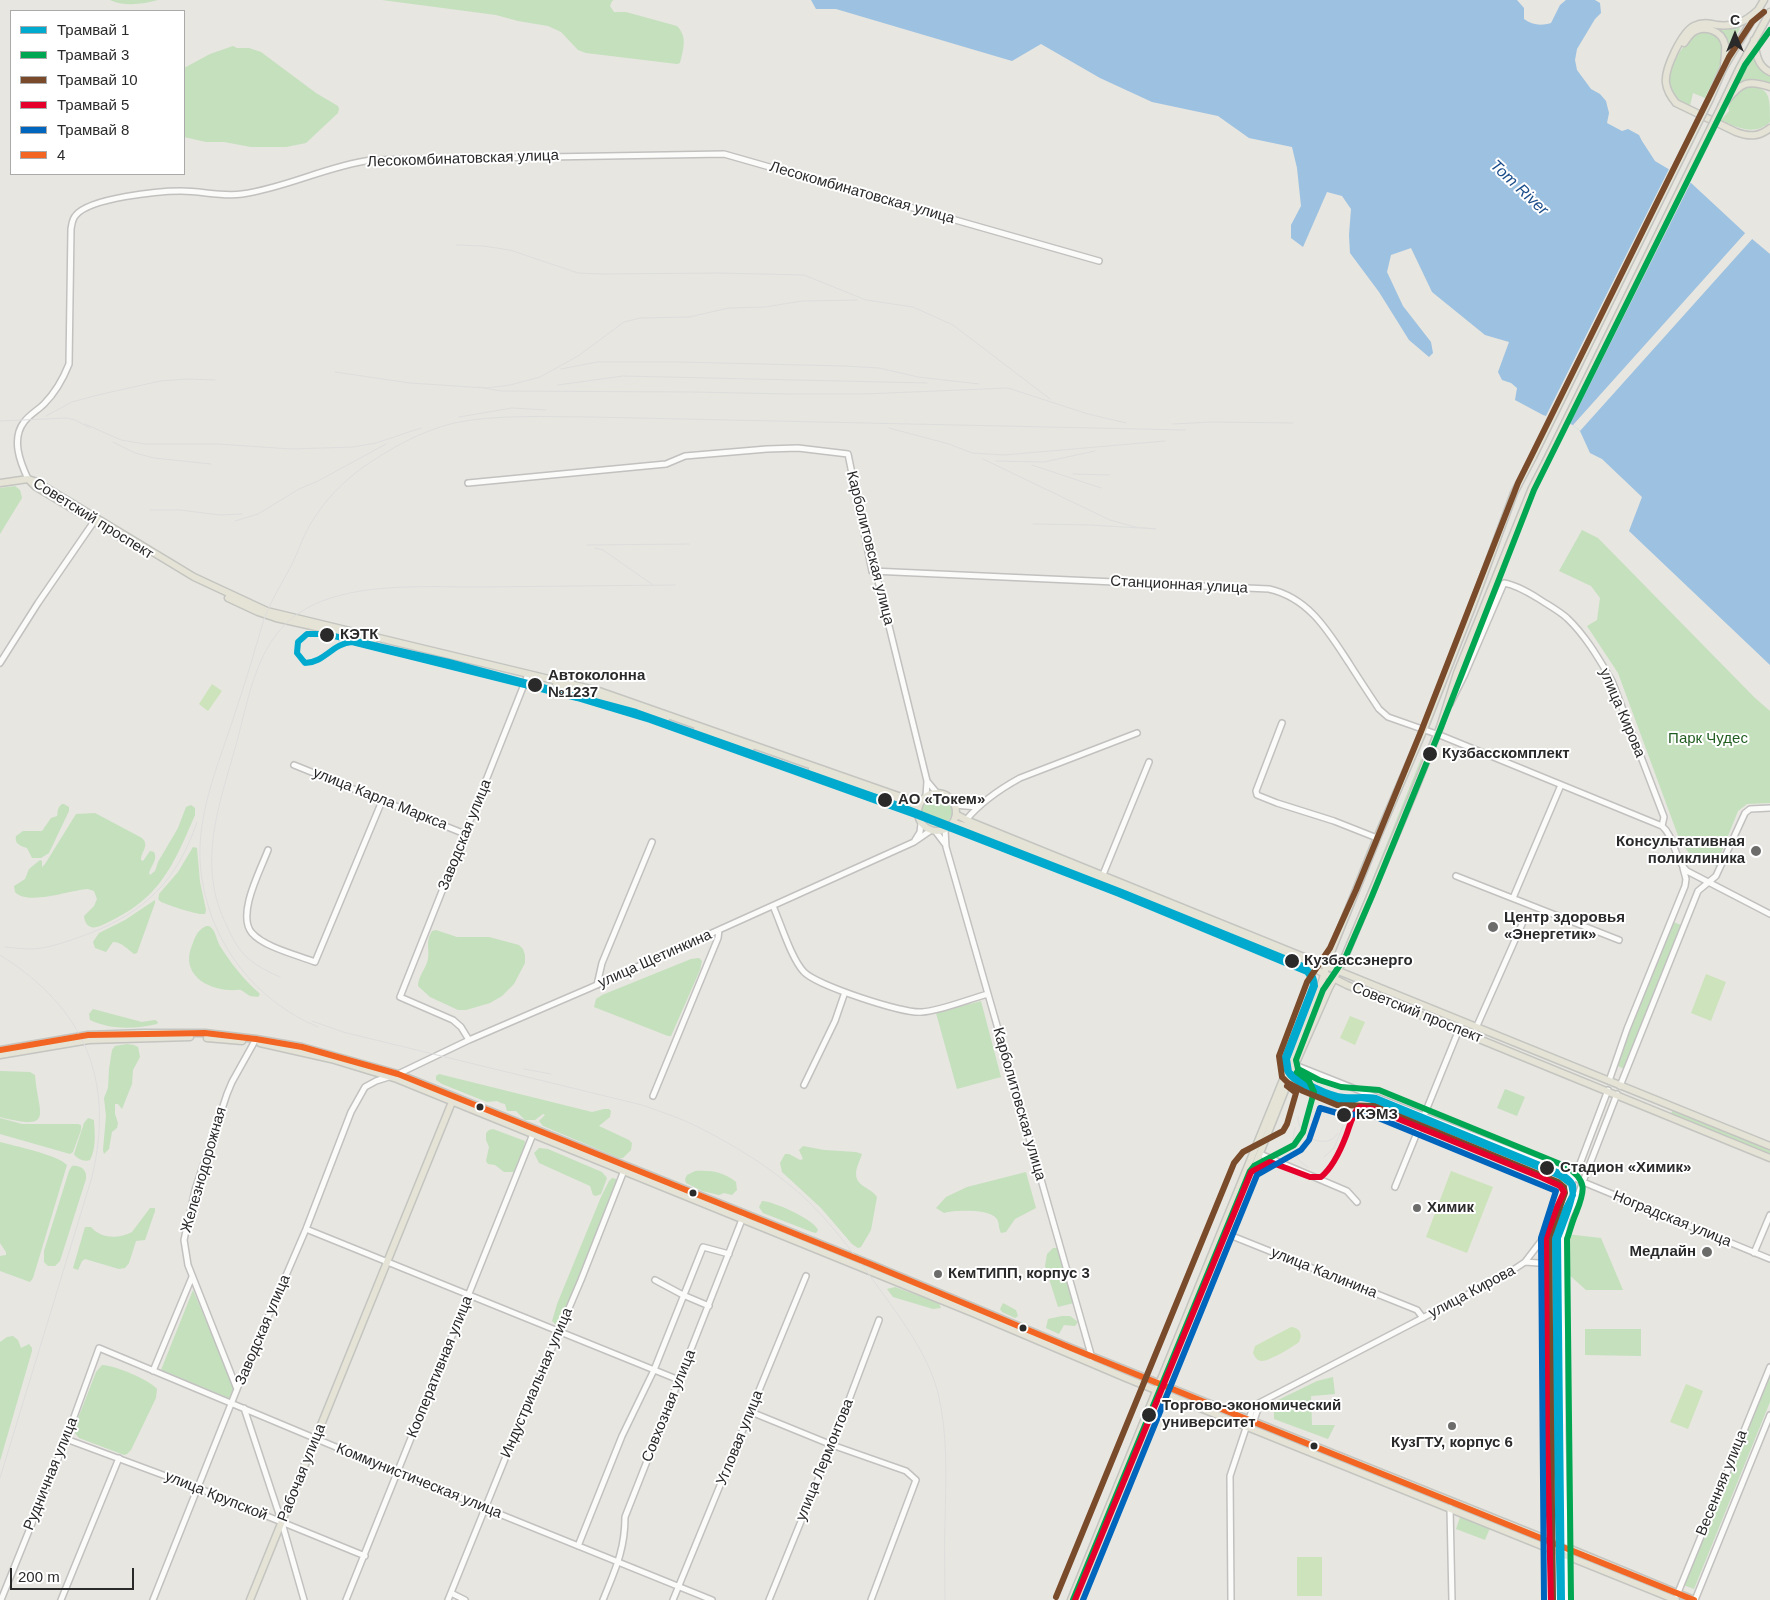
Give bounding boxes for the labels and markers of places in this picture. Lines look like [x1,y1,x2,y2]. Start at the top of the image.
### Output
marker: КЭТК [318,626,336,644]
place label: КЭТК [340,626,378,644]
place label: Автоколонна №1237 [548,667,645,702]
marker: Автоколонна №1237 [526,676,544,694]
marker: Кузбасскомплект [1421,745,1439,763]
place label: Кузбасскомплект [1442,745,1570,763]
marker: АО «Токем» [876,791,894,809]
place label: АО «Токем» [898,791,985,809]
place label: Консультативная поликлиника [1616,833,1745,868]
marker: Консультативная поликлиника [1749,844,1763,858]
place label: Центр здоровья «Энергетик» [1504,909,1625,944]
marker: Центр здоровья «Энергетик» [1486,920,1500,934]
marker: Кузбассэнерго [1283,952,1301,970]
place label: Кузбассэнерго [1304,952,1413,970]
unlabelled marker [475,1102,485,1112]
marker: КЭМЗ [1335,1106,1353,1124]
place label: КЭМЗ [1356,1106,1398,1124]
marker: Стадион «Химик» [1538,1159,1556,1177]
place label: Стадион «Химик» [1560,1159,1691,1177]
unlabelled marker [688,1188,698,1198]
place label: Химик [1427,1199,1474,1217]
marker: Химик [1411,1202,1423,1214]
place label: Медлайн [1629,1243,1696,1261]
marker: Медлайн [1700,1245,1714,1259]
place label: КемТИПП, корпус 3 [948,1265,1090,1283]
marker: КемТИПП, корпус 3 [932,1268,944,1280]
unlabelled marker [1018,1323,1028,1333]
place label: Торгово-экономический университет [1162,1397,1341,1432]
marker: Торгово-экономический университет [1140,1406,1158,1424]
marker: КузГТУ, корпус 6 [1446,1420,1458,1432]
place label: КузГТУ, корпус 6 [1391,1434,1513,1452]
unlabelled marker [1309,1441,1319,1451]

